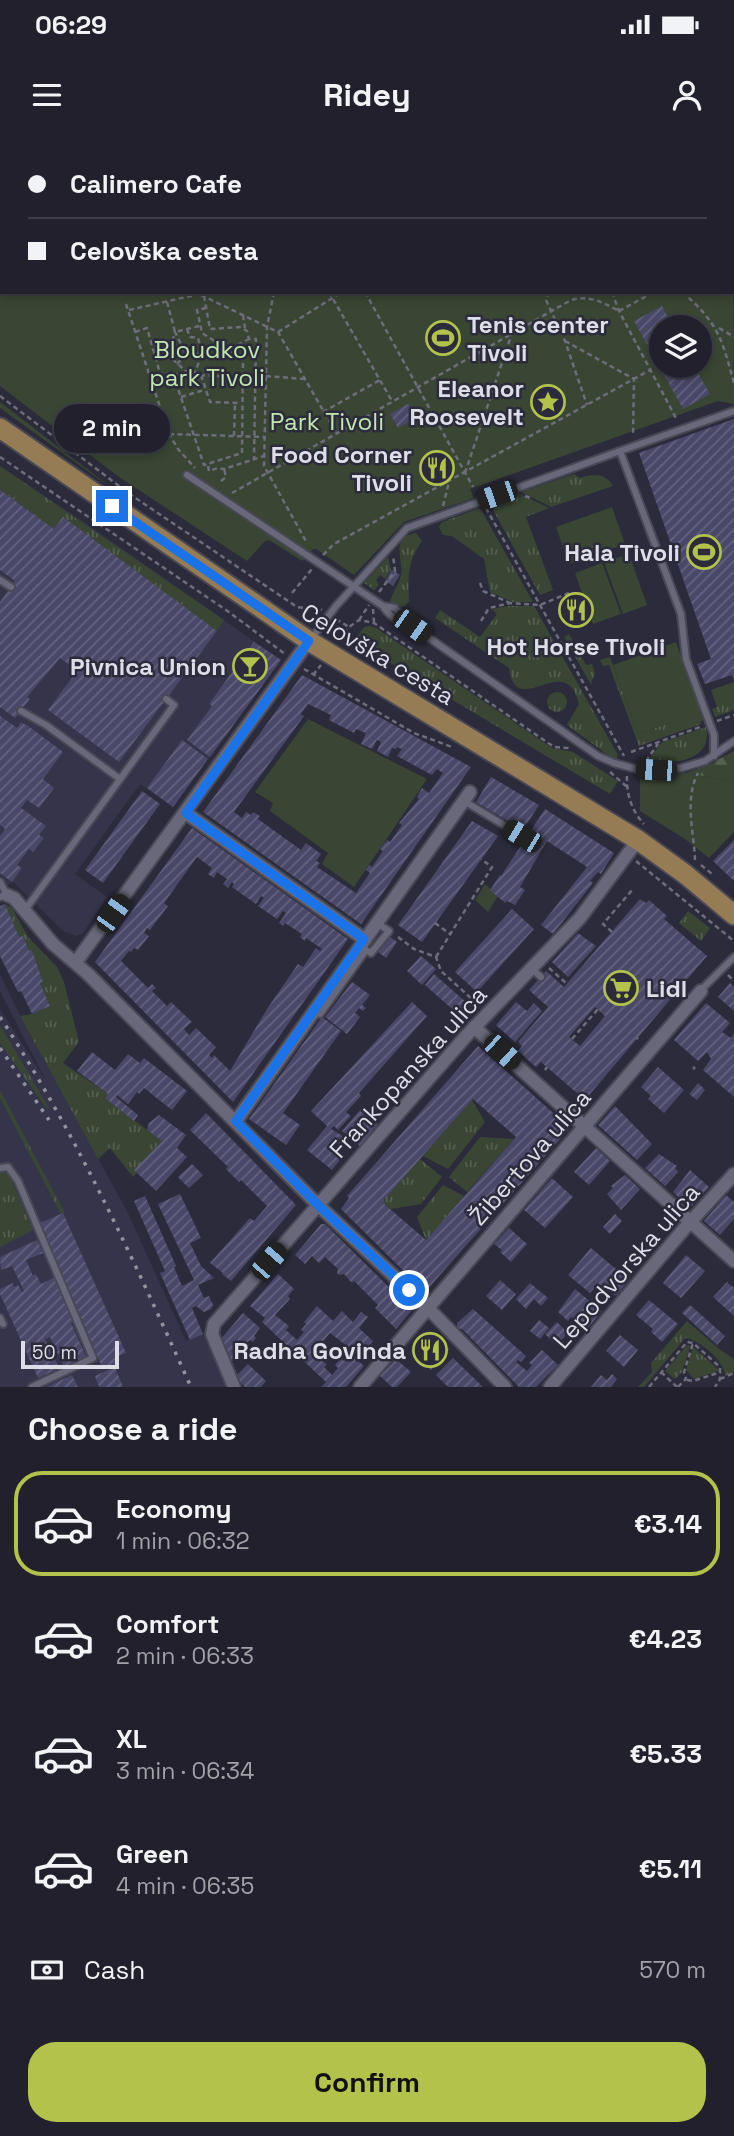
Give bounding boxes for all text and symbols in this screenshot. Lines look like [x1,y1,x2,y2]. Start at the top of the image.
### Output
text: 06:29 [35,8,107,42]
text: Ridey [323,75,411,115]
icon: menu [28,76,66,114]
icon: person [668,76,706,114]
text: Calimero Cafe [70,167,242,201]
text: Celovška cesta [70,234,258,268]
place label: Tenis center Tivoli [467,309,609,368]
map controls [649,315,712,378]
button: layers [649,315,712,378]
sports icon: Tenis center Tivoli [424,319,462,357]
park label: Bloudkov park Tivoli [149,334,265,393]
place label: Eleanor Roosevelt [409,373,524,432]
place icon: Eleanor Roosevelt [529,383,567,421]
callout: 2 min [54,404,170,454]
park label: Park Tivoli [270,406,384,437]
text: 2 min [82,413,142,443]
place label: Food Corner Tivoli [271,439,412,498]
restaurant icon: Food Corner Tivoli [418,449,456,487]
car [474,478,521,512]
route end [96,490,128,522]
sports icon: Hala Tivoli [685,533,723,571]
place label: Hala Tivoli [564,537,680,568]
restaurant icon: Hot Horse Tivoli [557,591,595,629]
street label: Celovška cesta [296,596,460,712]
car [389,605,436,647]
place label: Hot Horse Tivoli [486,631,666,662]
bar icon: Pivnica Union [231,647,269,685]
place label: Pivnica Union [70,651,226,682]
car [635,758,678,782]
car [499,816,546,856]
car [93,890,134,936]
supermarket icon: Lidl [602,969,640,1007]
place label: Lidl [646,973,687,1004]
street label: Frankopanska ulica [323,979,494,1165]
car [480,1030,525,1074]
street label: Žibertova ulica [462,1082,598,1232]
street label: Lepodvorska ulica [546,1177,706,1355]
car [248,1238,291,1284]
route start [393,1274,425,1306]
restaurant icon: Radha Govinda [411,1331,449,1369]
place label: Radha Govinda [233,1335,406,1366]
scale bar [21,1338,119,1370]
text: 50 m [32,1340,77,1365]
text: Choose a ride [28,1409,238,1449]
icon: car [32,1492,95,1555]
text: Economy [116,1492,232,1526]
text: €3.14 [634,1507,702,1541]
text: 1 min · 06:32 [116,1526,250,1556]
icon: car [32,1607,95,1670]
text: Comfort [116,1607,219,1641]
text: €4.23 [629,1622,702,1656]
text: 2 min · 06:33 [116,1641,254,1671]
icon: car [32,1722,95,1785]
text: XL [116,1722,147,1756]
text: €5.33 [629,1737,702,1771]
text: 3 min · 06:34 [116,1756,254,1786]
icon: car [32,1837,95,1900]
text: Green [116,1837,189,1871]
text: €5.11 [639,1852,702,1886]
text: 4 min · 06:35 [116,1871,254,1901]
icon: cash [28,1951,66,1989]
text: Cash [84,1953,145,1987]
text: 570 m [639,1955,706,1985]
button: Confirm [28,2042,706,2122]

